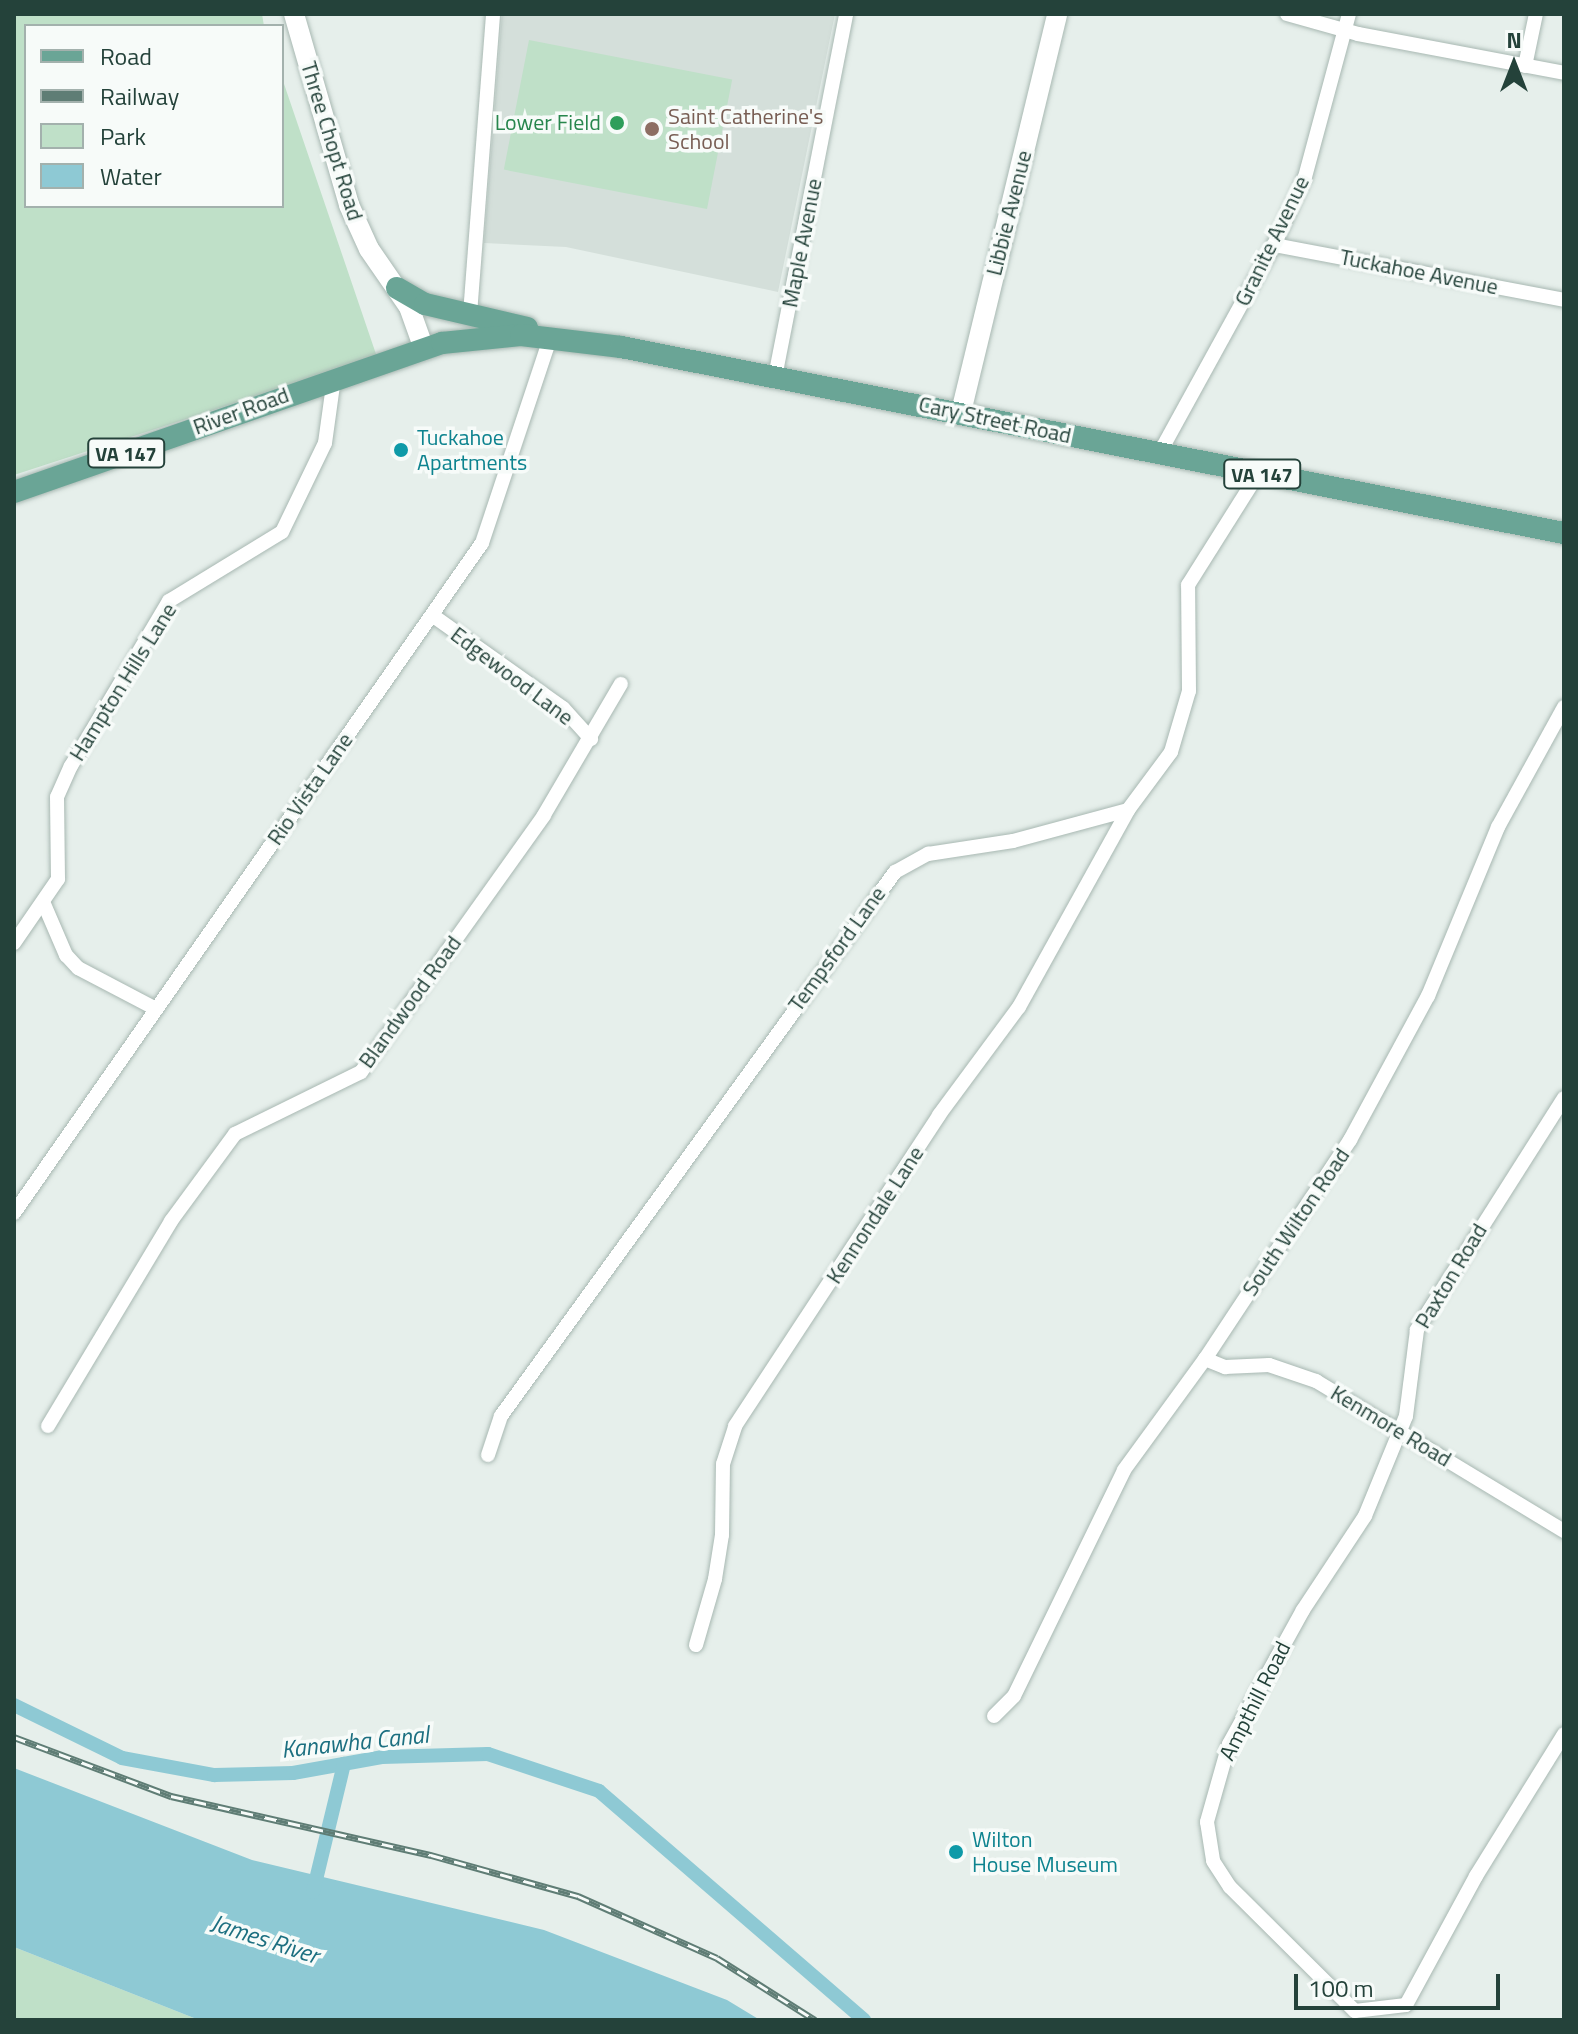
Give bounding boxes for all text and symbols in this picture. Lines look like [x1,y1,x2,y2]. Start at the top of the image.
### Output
text: N [1506,23,1522,57]
legend [24,24,284,208]
north arrow [1474,24,1554,104]
text: Road [100,38,152,74]
street label: Three Chopt Road [295,58,369,224]
text: Railway [100,78,179,114]
place label: Saint Catherine's School [668,103,823,154]
place label: Lower Field [495,110,601,136]
marker: Lower Field [608,114,626,132]
text: Park [100,118,146,154]
marker: Saint Catherine's School [643,120,661,138]
street label: Libbie Avenue [981,148,1037,278]
text: Water [100,158,162,194]
street label: Granite Avenue [1229,172,1315,310]
street label: Maple Avenue [777,176,827,310]
street label: Tuckahoe Avenue [1338,244,1500,300]
street label: River Road [190,382,292,440]
street label: Cary Street Road [916,391,1074,449]
place label: Tuckahoe Apartments [417,424,527,476]
road number: VA 147 [86,437,166,469]
marker: Tuckahoe Apartments [392,441,410,459]
road number: VA 147 [1222,458,1302,490]
street label: Hampton Hills Lane [64,598,182,766]
street label: Edgewood Lane [445,621,579,731]
street label: Rio Vista Lane [262,728,358,850]
street label: Tempsford Lane [783,881,891,1017]
street label: Blandwood Road [353,931,467,1073]
street label: Kennondale Lane [821,1141,929,1289]
street label: South Wilton Road [1237,1143,1355,1301]
street label: Paxton Road [1409,1219,1493,1333]
street label: Kenmore Road [1326,1380,1456,1472]
street label: Ampthill Road [1214,1637,1296,1765]
water label: Kanawha Canal [280,1720,430,1764]
place label: Wilton House Museum [972,1826,1118,1878]
marker: Wilton House Museum [947,1843,965,1861]
water label: James River [208,1908,322,1970]
scale bar [1298,1958,1504,2008]
text: 100 m [1308,1970,1374,2006]

